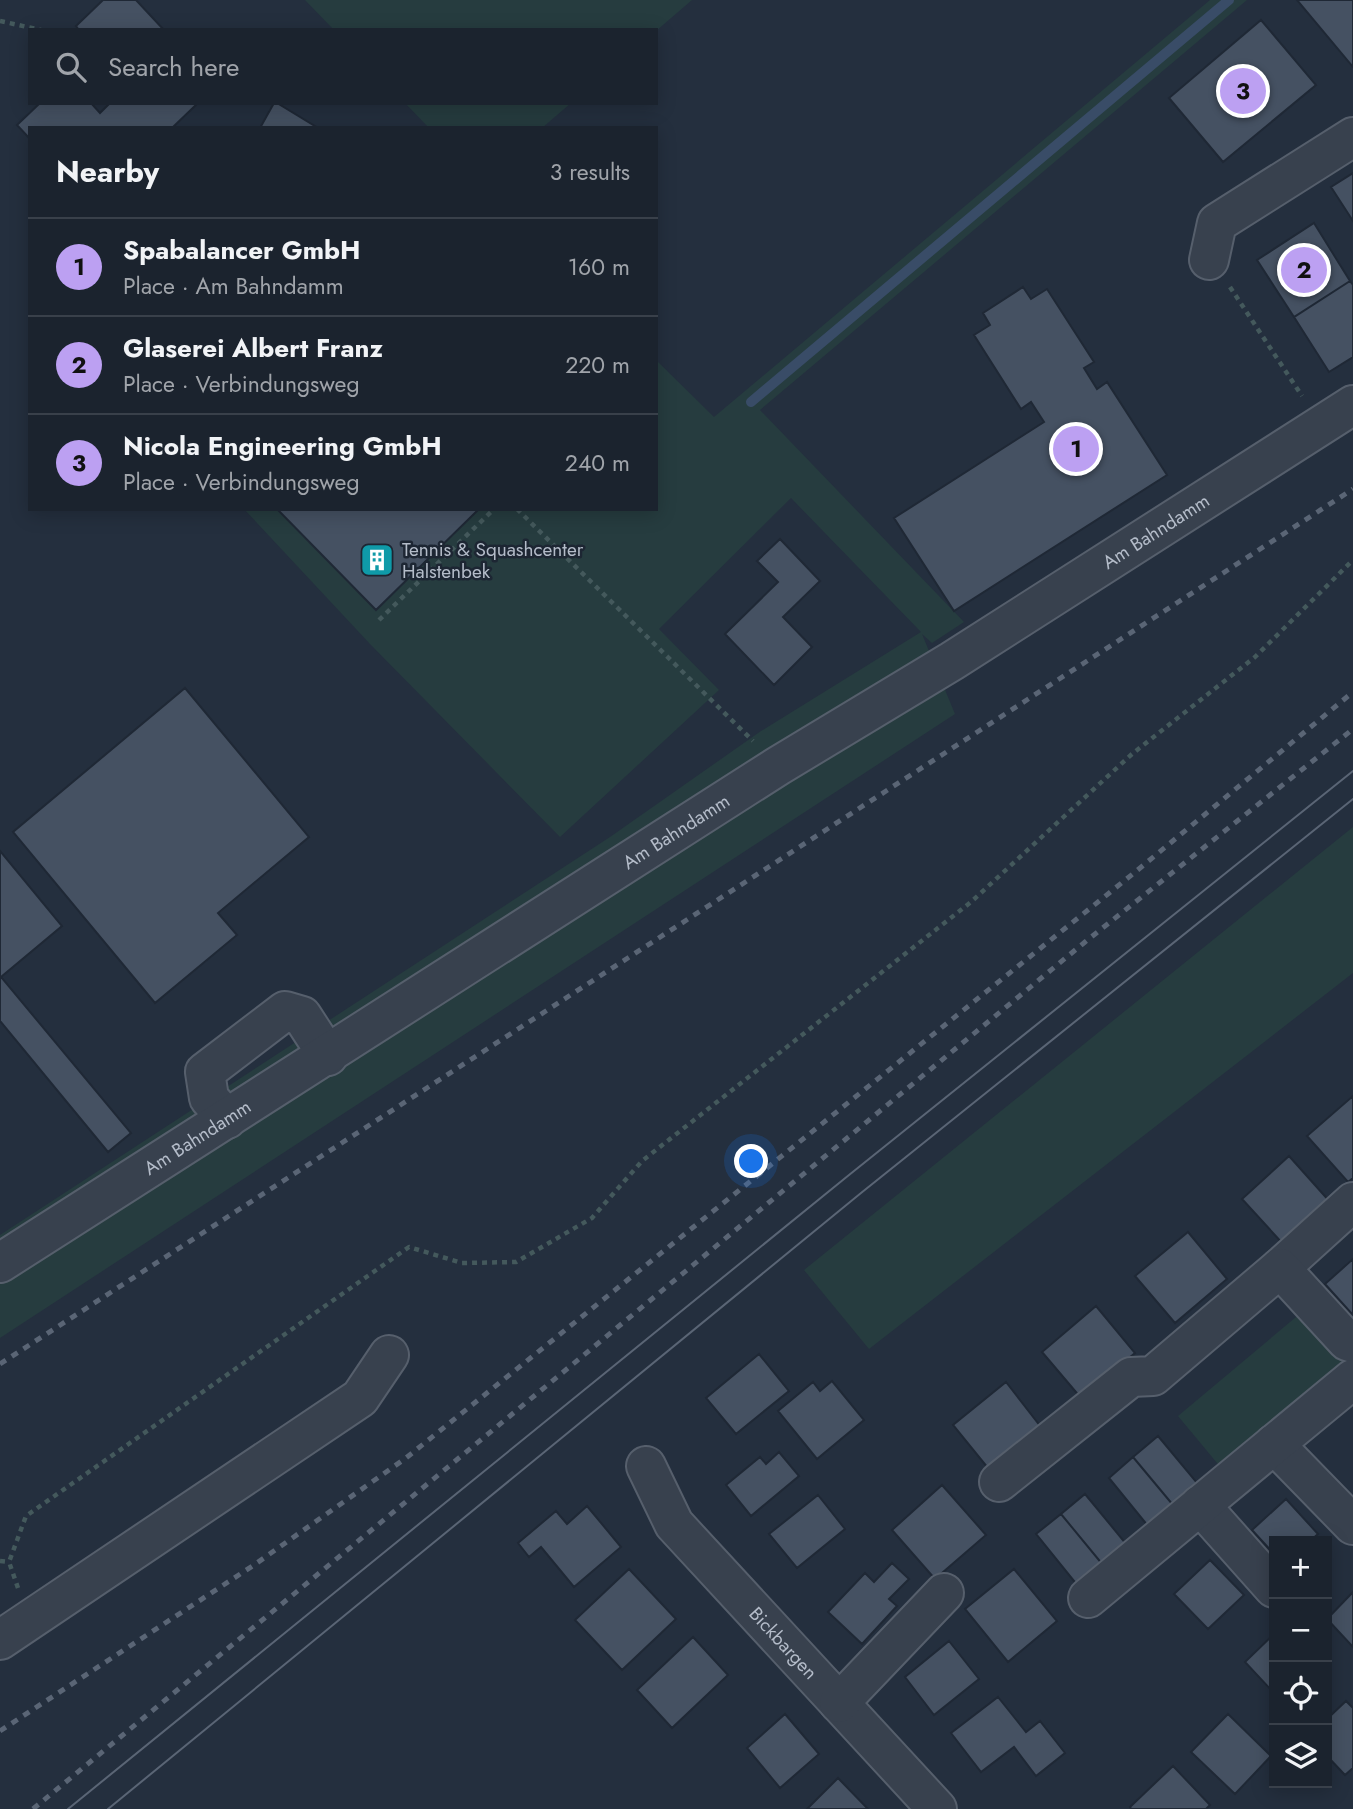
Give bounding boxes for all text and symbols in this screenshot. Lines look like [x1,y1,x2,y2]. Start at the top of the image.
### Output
search box [28,28,658,105]
icon: search [52,48,90,86]
text: Search here [108,48,240,86]
pin: 3 [1220,65,1266,117]
text: Nearby [56,150,159,193]
text: 3 results [550,155,630,189]
text: Spabalancer GmbH [123,231,361,269]
pin: 2 [1281,244,1327,296]
text: 1 [73,250,85,284]
text: 160 m [568,250,630,284]
text: Place · Am Bahndamm [123,269,344,303]
text: Glaserei Albert Franz [123,329,383,367]
text: 2 [71,348,87,382]
text: 220 m [565,348,630,382]
text: Place · Verbindungsweg [123,367,360,401]
pin: 1 [1053,423,1099,475]
text: Nicola Engineering GmbH [123,427,442,465]
text: 3 [72,446,86,480]
text: 240 m [565,446,630,480]
text: Place · Verbindungsweg [123,465,360,499]
street label: Am Bahndamm [1097,487,1215,576]
place label: Tennis & Squashcenter Halstenbek [402,536,584,585]
building icon: Tennis & Squashcenter Halstenbek [358,541,396,579]
street label: Am Bahndamm [617,787,735,876]
street label: Am Bahndamm [139,1093,256,1182]
your location [734,1144,768,1178]
map controls [1269,1536,1332,1788]
button: + [1269,1536,1332,1599]
button: − [1269,1599,1332,1662]
street label: Bickbargen [743,1601,824,1685]
button: locate [1269,1662,1332,1725]
button: layers [1269,1725,1332,1788]

